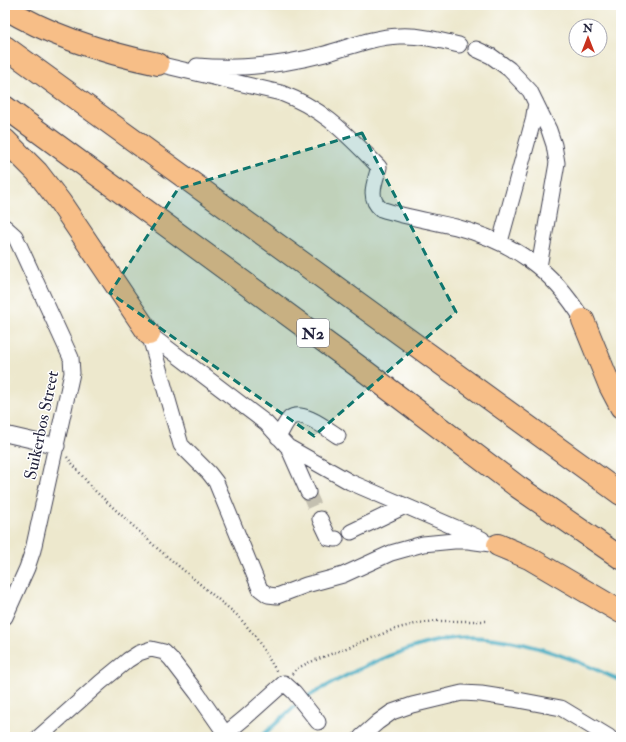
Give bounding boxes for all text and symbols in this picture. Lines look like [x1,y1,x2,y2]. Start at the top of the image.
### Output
north arrow [568,18,608,58]
text: N [582,22,594,35]
road number: N2 [297,319,329,347]
street label: Suikerbos Street [20,368,63,482]

